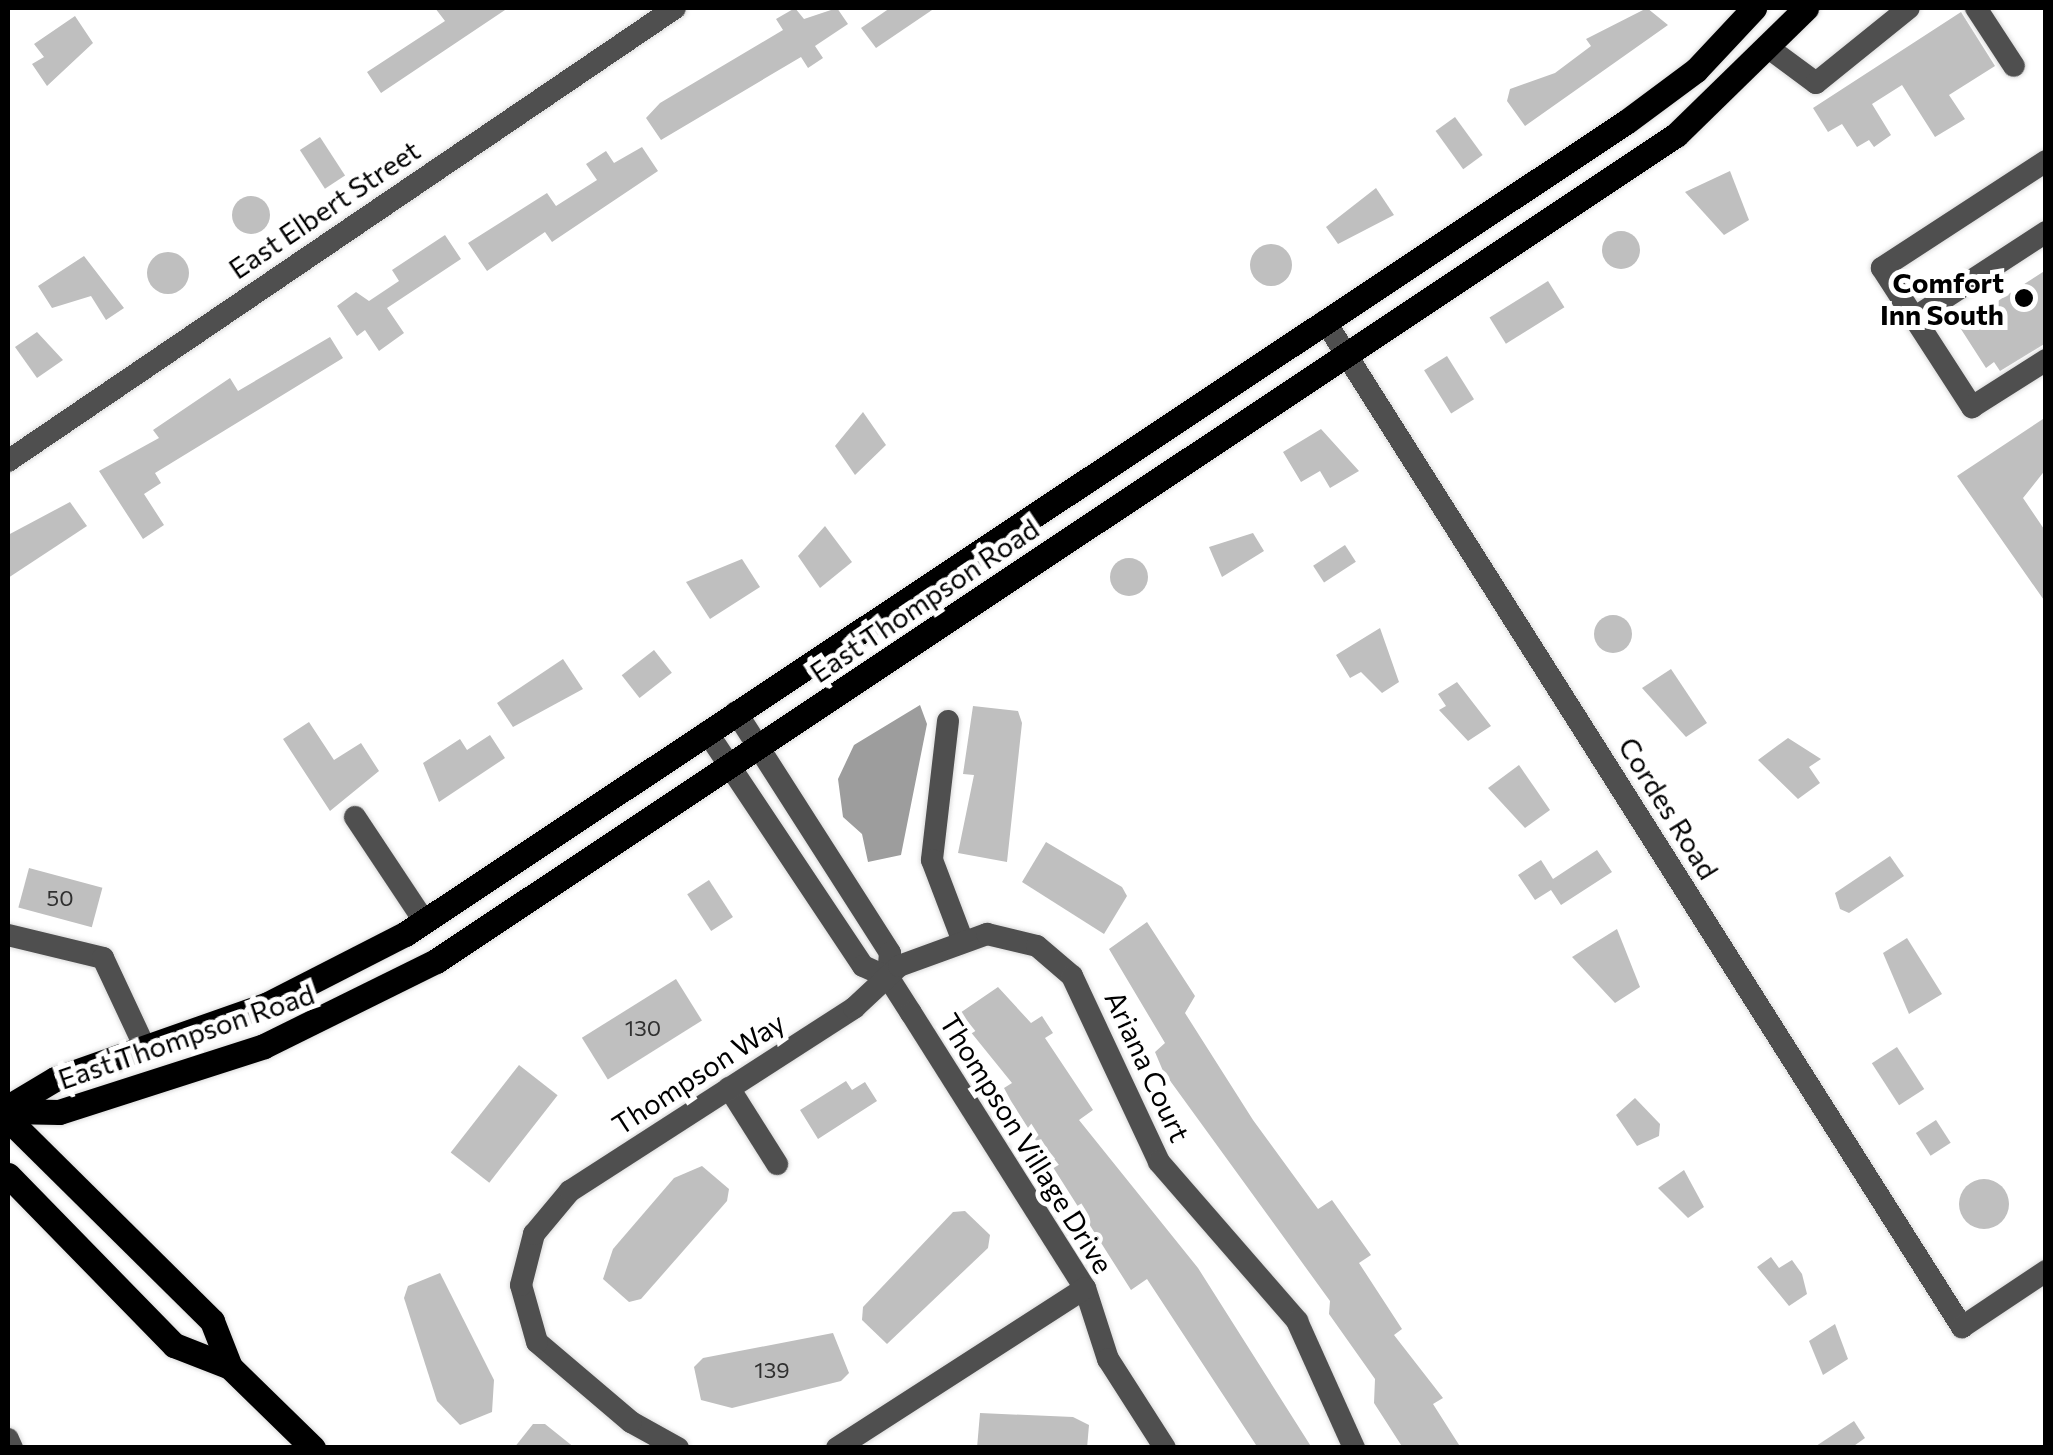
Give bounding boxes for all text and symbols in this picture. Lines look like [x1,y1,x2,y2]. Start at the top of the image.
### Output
street label: East Elbert Street [222,133,426,285]
place label: Comfort Inn South [1880,265,2004,331]
marker: Comfort Inn South [2013,287,2035,309]
street label: East Thompson Road [803,511,1045,689]
street label: Cordes Road [1612,731,1726,885]
house number: 50 [47,885,73,911]
street label: East Thompson Road [54,976,318,1096]
street label: Ariana Court [1098,985,1198,1147]
street label: Thompson Way [606,1005,790,1141]
street label: Thompson Village Drive [933,1007,1121,1279]
house number: 130 [625,1015,661,1041]
house number: 139 [754,1357,790,1383]

